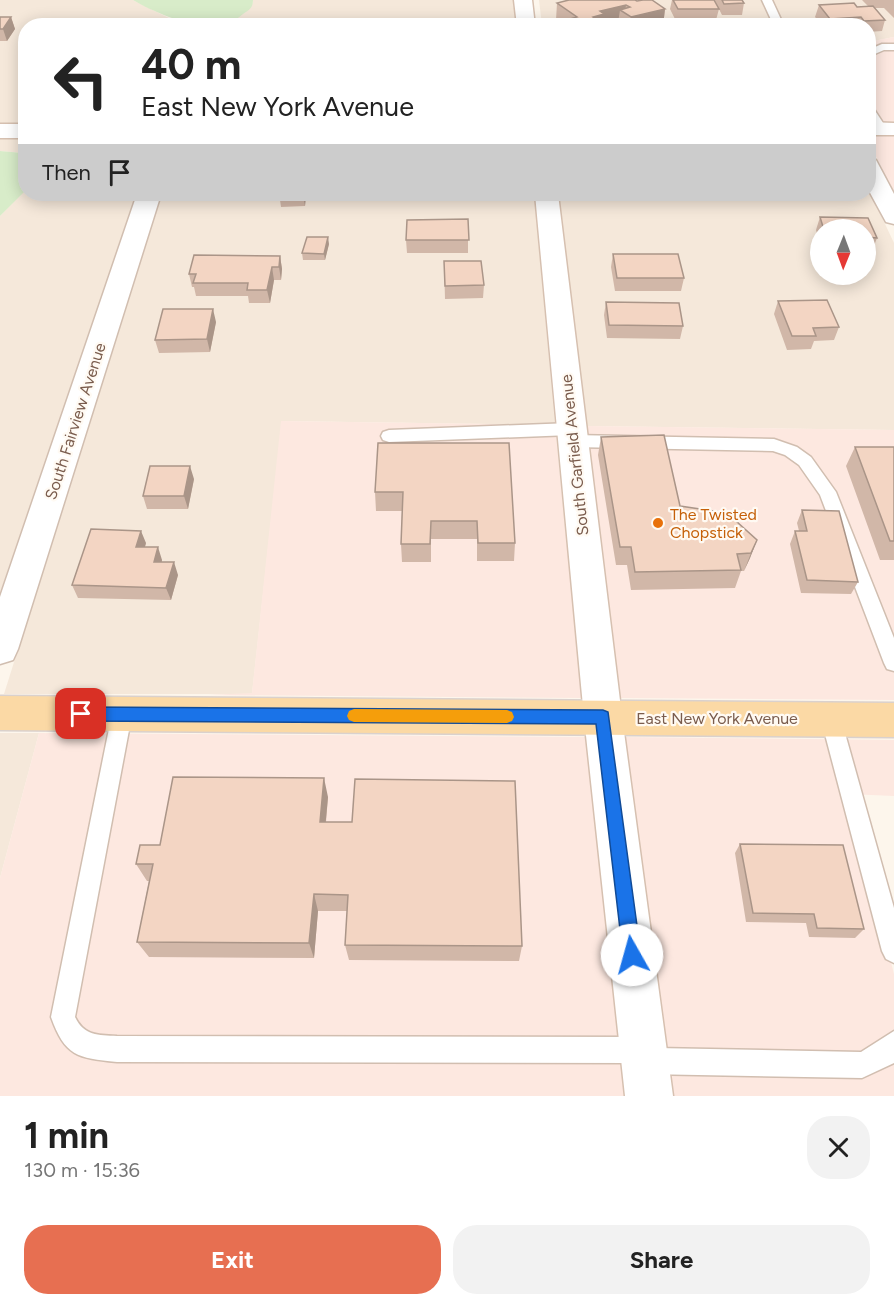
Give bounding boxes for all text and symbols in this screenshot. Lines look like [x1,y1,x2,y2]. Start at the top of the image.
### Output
text: 40 m [141,39,241,90]
icon: left [42,42,120,120]
text: East New York Avenue [141,90,414,123]
icon: arrive [103,156,136,189]
text: Then [42,159,91,186]
north arrow [810,219,876,285]
map controls [810,219,876,285]
street label: South Fairview Avenue [41,340,110,502]
street label: South Garfield Avenue [557,373,592,536]
place label: The Twisted Chopstick [670,505,757,542]
marker: The Twisted Chopstick [651,516,665,530]
pin [55,688,106,739]
icon: arrive [64,697,97,730]
street label: East New York Avenue [636,709,798,728]
position arrow [600,923,664,987]
text: 1 min [24,1114,109,1157]
button: close [807,1116,870,1179]
text: 130 m · 15:36 [24,1158,140,1182]
button: Exit [24,1225,441,1294]
button: Share [453,1225,870,1294]

